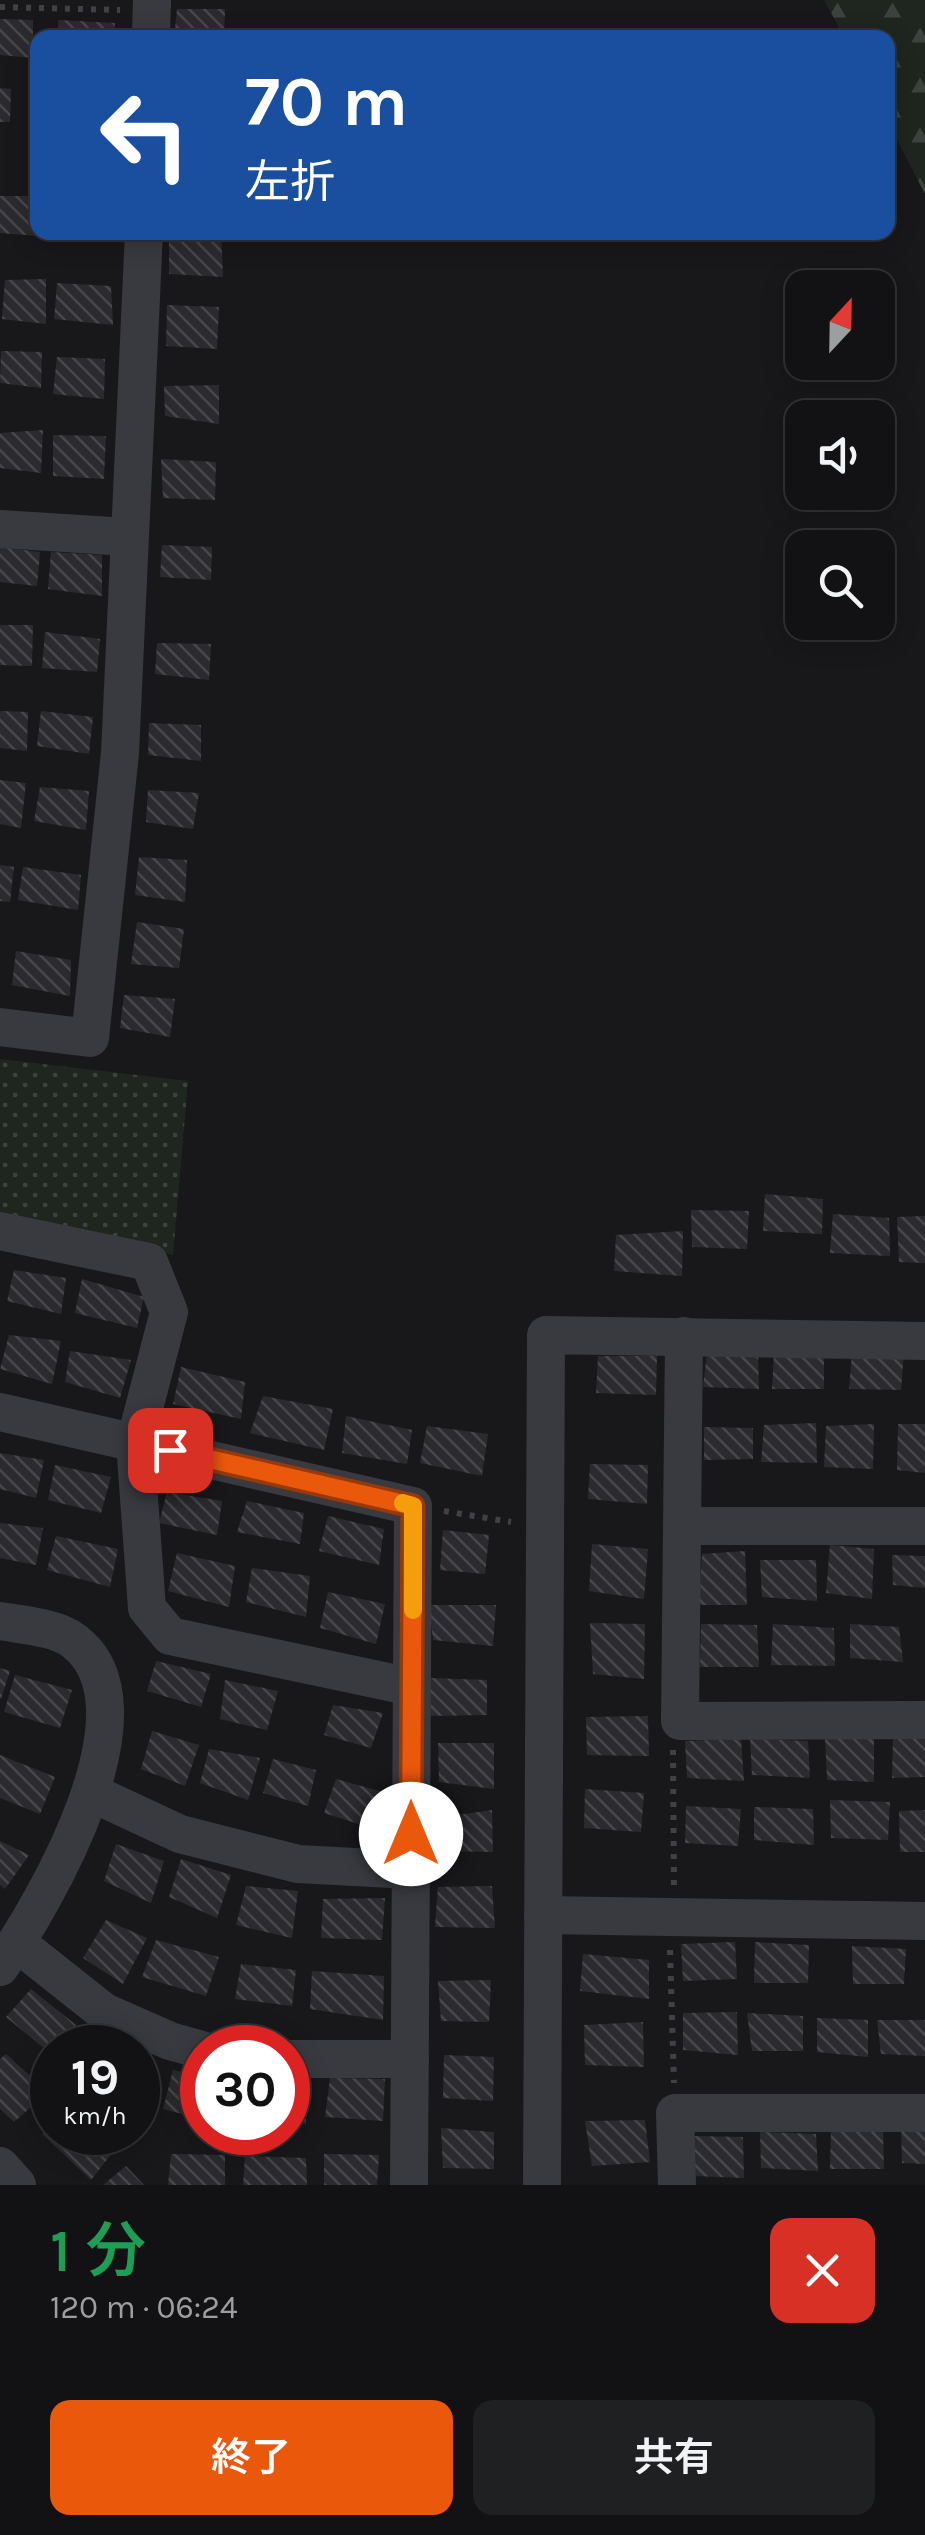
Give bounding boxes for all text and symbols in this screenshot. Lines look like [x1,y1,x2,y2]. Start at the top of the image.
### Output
text: 70 m [245,61,408,143]
icon: left [80,70,210,200]
text: 左折 [245,156,335,208]
north arrow [785,270,895,380]
map controls [785,270,895,640]
button: sound [785,400,895,510]
button: search [785,530,895,640]
pin [128,1408,213,1493]
icon: arrive [143,1423,198,1478]
position arrow [359,1782,463,1886]
speed limit sign: 30 [180,2025,310,2155]
text: 19 [71,2048,119,2107]
text: km/h [63,2101,127,2130]
text: 1 分 [50,2216,146,2286]
button: close [770,2218,875,2323]
text: 120 m · 06:24 [50,2289,238,2326]
button: 終了 [50,2400,453,2515]
button: 共有 [473,2400,875,2515]

